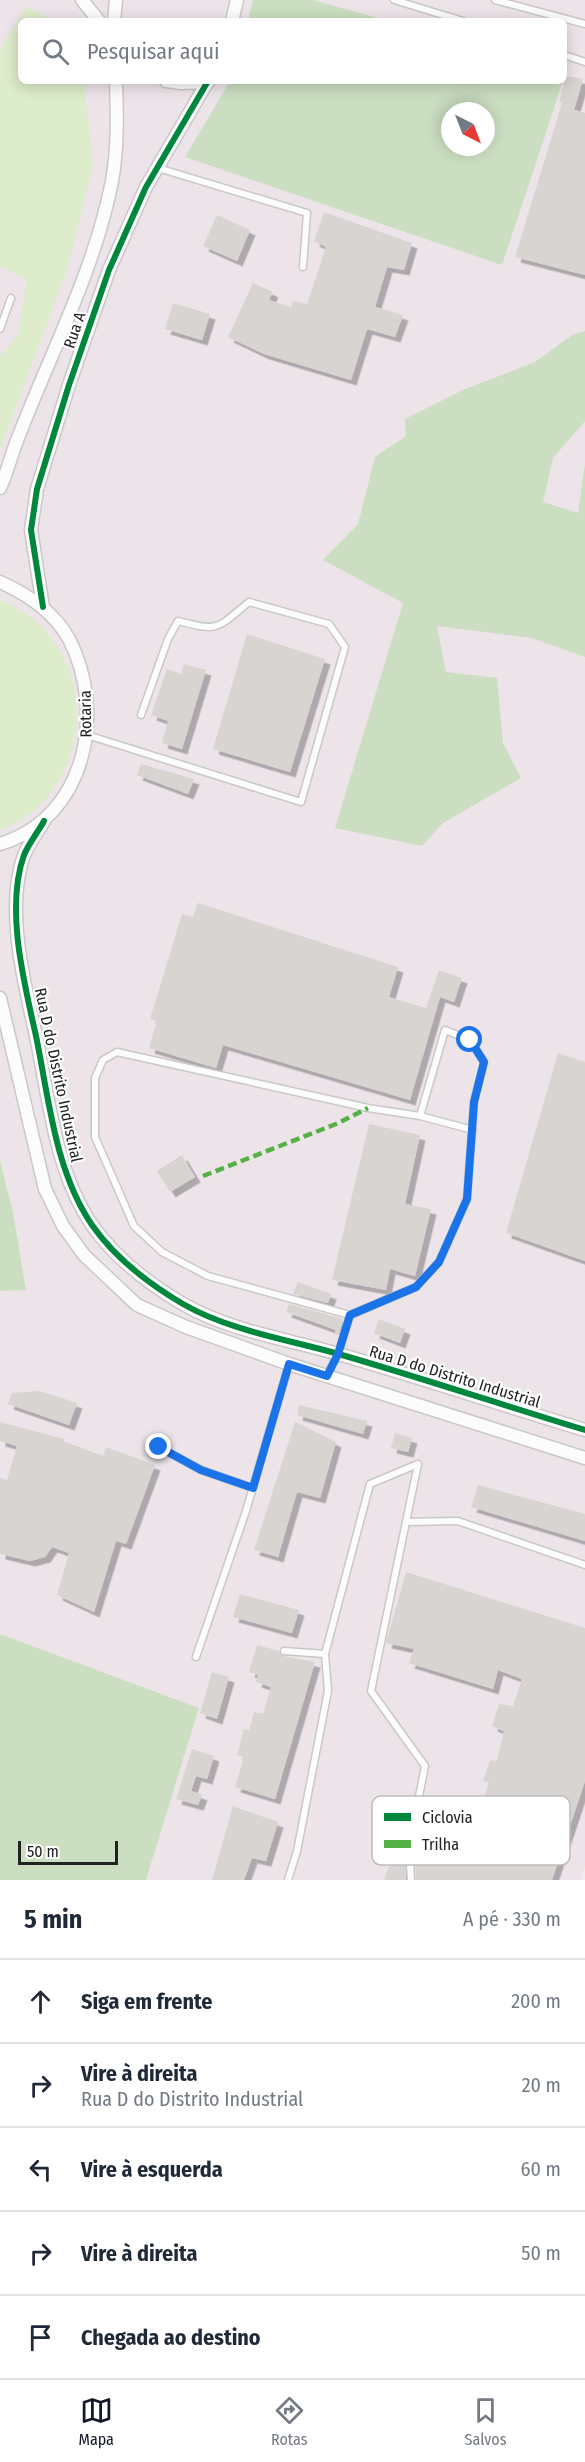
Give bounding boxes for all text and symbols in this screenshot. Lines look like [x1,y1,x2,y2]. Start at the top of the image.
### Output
search box [18,18,567,84]
icon: search [39,35,72,68]
text: Pesquisar aqui [87,38,219,65]
north arrow [441,102,495,156]
street label: Rua A [59,309,90,351]
street label: Rotaria [76,690,95,738]
street label: Rua D do Distrito Industrial [31,986,86,1164]
route start [456,1026,482,1052]
street label: Rua D do Distrito Industrial [367,1341,543,1412]
route end [145,1433,171,1459]
legend [372,1796,570,1865]
text: Ciclovia [422,1808,473,1827]
text: Trilha [422,1835,459,1854]
scale bar [18,1838,118,1866]
text: 50 m [27,1842,59,1861]
text: 5 min [24,1904,82,1935]
text: A pé · 330 m [463,1907,561,1931]
icon: ahead [24,1985,57,2018]
text: Siga em frente [81,1988,212,2015]
text: 200 m [511,1989,561,2013]
text: Vire à direita [81,2060,197,2087]
icon: right [24,2069,57,2102]
text: 20 m [522,2073,561,2097]
text: Rua D do Distrito Industrial [81,2087,303,2111]
icon: left [24,2153,57,2186]
text: Vire à esquerda [81,2156,223,2183]
text: 60 m [521,2157,561,2181]
icon: right [24,2237,57,2270]
text: Vire à direita [81,2240,197,2267]
text: 50 m [521,2241,561,2265]
icon: arrive [24,2321,57,2354]
text: Chegada ao destino [81,2324,261,2351]
tab: Mapa [79,2394,114,2449]
tab: Rotas [271,2394,308,2449]
tab: Salvos [465,2394,507,2449]

